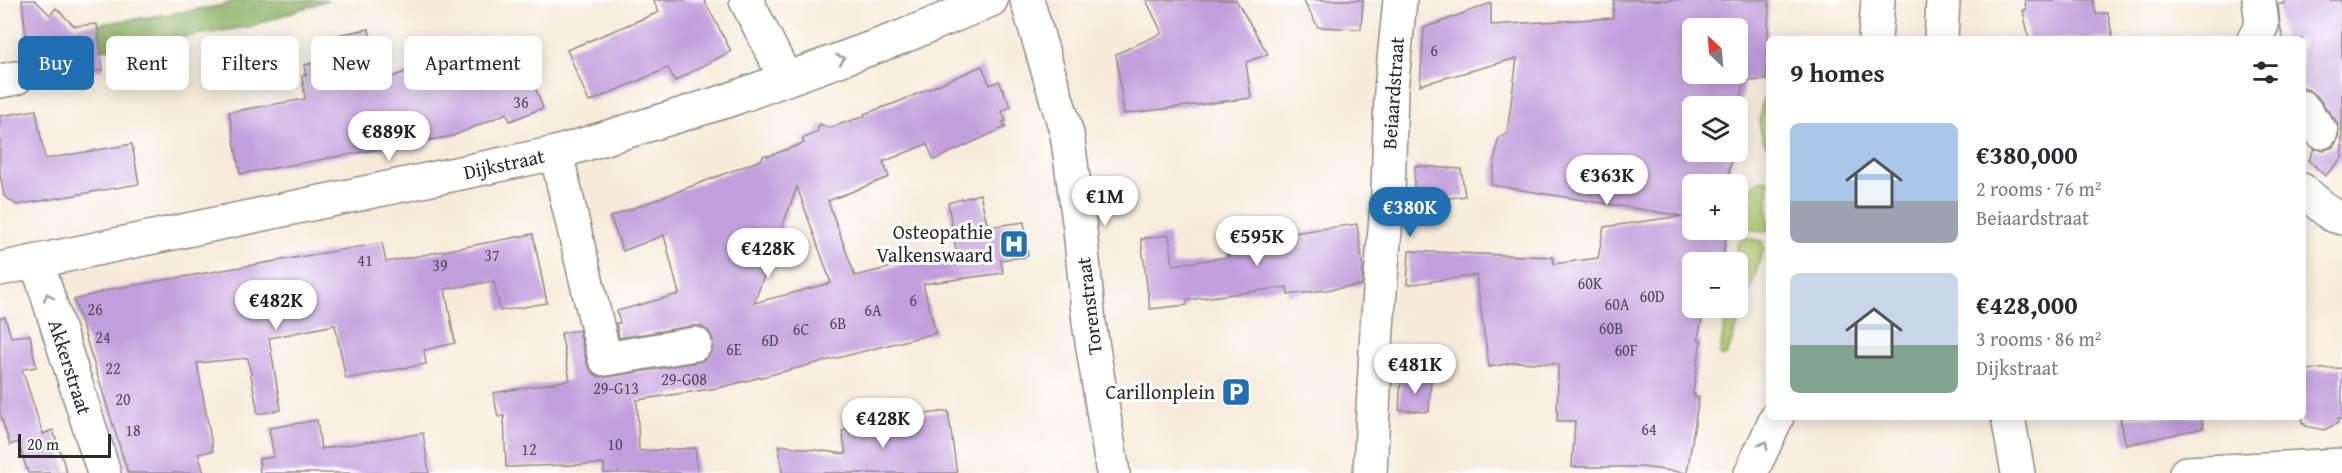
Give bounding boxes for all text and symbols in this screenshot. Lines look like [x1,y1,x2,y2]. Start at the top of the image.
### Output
north arrow [1682,18,1748,84]
map controls [1682,18,1748,318]
chip: Buy [18,36,94,90]
chip: Rent [106,36,189,90]
chip: Filters [201,36,299,90]
chip: New [311,36,392,90]
chip: Apartment [404,36,542,90]
street label: Beiaardstraat [1374,36,1411,150]
house number: 6 [1430,38,1438,62]
text: 9 homes [1790,53,1885,92]
one-way arrow [835,54,846,66]
icon: filters [2249,56,2282,89]
house number: 36 [513,90,529,114]
button: layers [1682,96,1748,162]
pin: €889K [347,111,431,162]
text: €889K [362,116,416,145]
text: €380,000 [1976,135,2078,174]
street label: Dijkstraat [461,141,547,186]
icon: home [1838,147,1910,219]
pin: €363K [1565,155,1649,206]
text: €363K [1580,160,1634,189]
button: + [1682,174,1748,240]
text: 2 rooms · 76 m² [1976,174,2102,203]
pin: €1M [1076,176,1134,227]
text: €1M [1086,181,1124,210]
pin: €380K [1368,187,1452,238]
text: €380K [1383,192,1437,221]
text: Beiaardstraat [1976,203,2089,232]
pin: €595K [1215,216,1299,267]
place label: Osteopathie Valkenswaard [876,217,993,269]
text: €595K [1230,221,1284,250]
pin: €428K [726,228,810,279]
hospital icon: Osteopathie Valkenswaard [998,228,1030,260]
text: €428K [741,233,795,262]
house number: 37 [484,243,500,267]
house number: 41 [357,248,373,272]
button: − [1682,252,1748,318]
house number: 39 [432,253,448,277]
street label: Torenstraat [1068,256,1109,357]
house number: 60K [1578,271,1603,295]
pin: €482K [234,280,318,331]
house number: 60D [1639,284,1665,308]
text: €482K [249,285,303,314]
text: €428,000 [1976,285,2078,324]
house number: 6 [909,288,917,312]
one-way arrow [43,292,55,303]
house number: 60A [1604,292,1630,316]
house number: 26 [87,297,103,321]
icon: home [1838,297,1910,369]
house number: 6A [864,298,882,322]
house number: 6B [830,311,846,335]
street label: Akkerstraat [41,315,100,418]
house number: 60B [1599,316,1623,340]
house number: 6C [793,317,810,341]
text: 3 rooms · 86 m² [1976,324,2102,353]
house number: 24 [95,325,111,349]
house number: 6D [761,328,779,352]
house number: 6E [726,337,742,361]
house number: 60F [1614,338,1638,362]
pin: €481K [1373,344,1457,395]
text: €481K [1388,349,1442,378]
text: Dijkstraat [1976,353,2058,382]
house number: 22 [105,356,121,380]
house number: 29-G08 [661,367,707,391]
house number: 29-G13 [593,376,639,400]
parking icon: Carillonplein [1220,376,1252,408]
place label: Carillonplein [1106,377,1215,406]
house number: 20 [115,387,131,411]
pin: €428K [841,398,925,449]
text: €428K [856,403,910,432]
house number: 64 [1641,417,1657,441]
house number: 18 [125,418,141,442]
scale bar [18,431,111,458]
text: 20 m [27,432,59,456]
house number: 10 [607,432,623,456]
house number: 12 [521,437,537,461]
one-way arrow [1757,441,1768,451]

